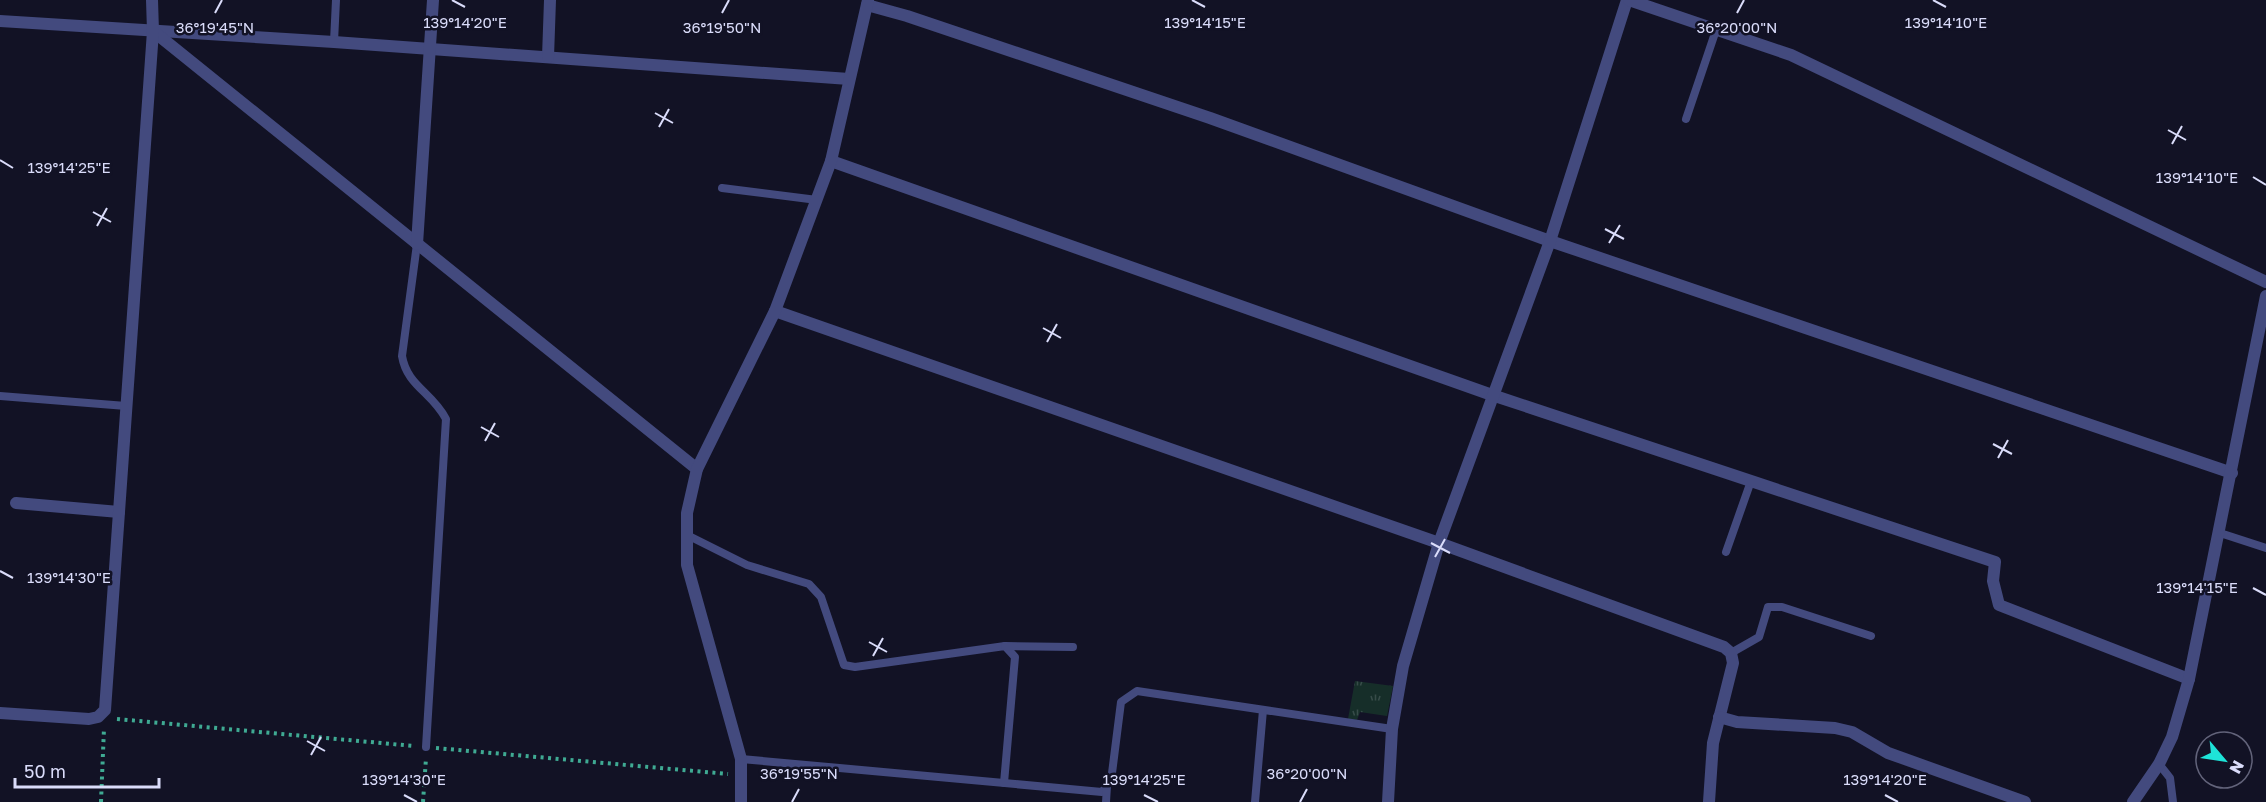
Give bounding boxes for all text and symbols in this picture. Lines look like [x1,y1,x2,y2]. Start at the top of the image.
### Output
text: 139°14'20"E [423,13,507,31]
text: 139°14'15"E [1164,13,1246,31]
text: 139°14'10"E [1905,13,1987,31]
text: 36°19'45"N [176,18,254,36]
text: 36°19'50"N [683,18,761,36]
text: 36°20'00"N [1697,18,1777,36]
text: 139°14'25"E [27,158,111,176]
text: 139°14'10"E [2156,168,2238,186]
text: 139°14'30"E [27,568,111,586]
text: 139°14'15"E [2156,578,2238,596]
north arrow [2194,730,2254,790]
scale bar [15,751,159,789]
text: N [2225,757,2249,777]
text: 50 m [24,760,66,782]
text: 36°19'55"N [760,764,838,782]
text: 36°20'00"N [1267,764,1347,782]
text: 139°14'30"E [362,770,446,788]
text: 139°14'25"E [1102,770,1186,788]
text: 139°14'20"E [1843,770,1927,788]

